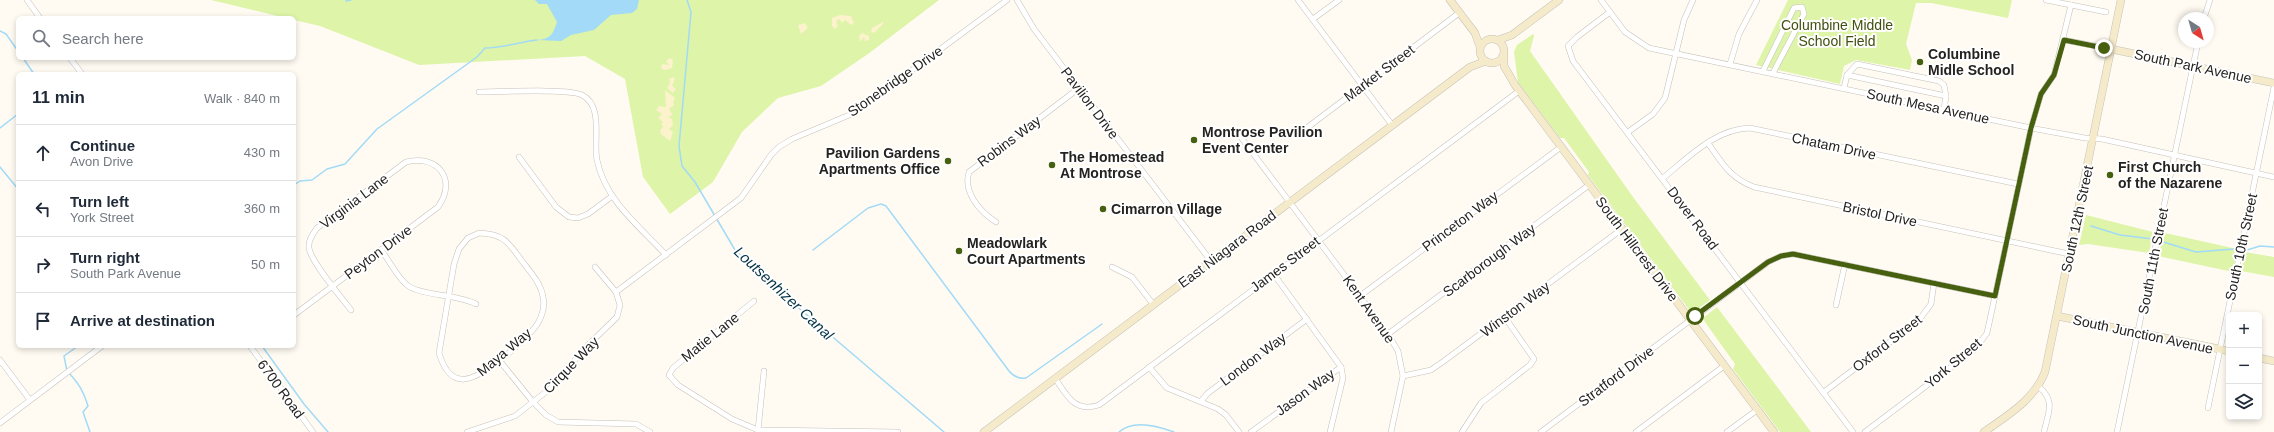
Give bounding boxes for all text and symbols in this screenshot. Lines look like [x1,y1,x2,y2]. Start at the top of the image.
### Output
north arrow [2178,12,2214,48]
search box [16,16,296,60]
park label: Columbine Middle School Field [1781,17,1893,49]
icon: search [30,27,52,49]
text: Search here [62,30,144,47]
route end [2095,39,2113,57]
street label: Market Street [1341,41,1417,105]
street label: Stonebridge Drive [845,42,946,120]
place label: Columbine Midle School [1928,46,2014,78]
street label: South Park Avenue [2133,46,2253,86]
marker: Columbine Midle School [1915,57,1925,67]
street label: Pavilion Drive [1058,64,1122,142]
street label: South Mesa Avenue [1865,85,1991,127]
text: 11 min [32,88,85,107]
text: Walk · 840 m [204,91,280,106]
street label: Robins Way [974,112,1044,170]
place label: Montrose Pavilion Event Center [1202,124,1323,156]
street label: Chatam Drive [1790,129,1878,163]
marker: Montrose Pavilion Event Center [1189,135,1199,145]
text: Continue [70,137,135,154]
icon: ahead [32,142,54,164]
text: 430 m [244,145,280,160]
place label: Pavilion Gardens Apartments Office [819,145,940,177]
place label: The Homestead At Montrose [1060,149,1164,181]
text: Avon Drive [70,154,133,169]
marker: Pavilion Gardens Apartments Office [943,156,953,166]
place label: First Church of the Nazarene [2118,159,2222,191]
marker: The Homestead At Montrose [1047,160,1057,170]
street label: South 12th Street [2058,164,2096,274]
street label: Virginia Lane [317,170,392,232]
marker: First Church of the Nazarene [2105,170,2115,180]
street label: Dover Road [1664,183,1722,253]
street label: Princeton Way [1419,187,1501,255]
street label: South 10th Street [2222,192,2260,302]
text: Turn left [70,193,129,210]
street label: South Hillcrest Drive [1592,194,1682,305]
icon: left [32,198,54,220]
street label: Bristol Drive [1841,198,1919,230]
text: 360 m [244,201,280,216]
place label: Cimarron Village [1111,201,1222,217]
marker: Cimarron Village [1098,204,1108,214]
street label: South 11th Street [2135,206,2171,316]
street label: East Niagara Road [1175,207,1279,291]
text: York Street [70,210,134,225]
street label: Scarborough Way [1440,220,1538,300]
street label: Peyton Drive [341,221,415,283]
street label: James Street [1247,233,1323,295]
place label: Meadowlark Court Apartments [967,235,1086,267]
water label: Loutsenhizer Canal [731,243,838,344]
marker: Meadowlark Court Apartments [954,246,964,256]
text: Turn right [70,249,140,266]
icon: right [32,254,54,276]
text: 50 m [251,257,280,272]
text: South Park Avenue [70,266,181,281]
street label: Kent Avenue [1340,272,1398,346]
street label: Winston Way [1477,278,1553,340]
route start [1686,307,1704,325]
street label: Matie Lane [678,309,742,365]
icon: arrive [32,310,54,332]
street label: Oxford Street [1849,311,1925,375]
street label: South Junction Avenue [2071,311,2215,357]
text: Arrive at destination [70,312,215,329]
map controls [2226,312,2262,420]
button: + [2226,312,2262,348]
street label: Maya Way [474,325,534,379]
street label: London Way [1217,329,1289,389]
street label: Cirque Way [540,333,602,397]
street label: York Street [1922,335,1985,391]
street label: Stratford Drive [1575,342,1657,410]
button: − [2226,348,2262,384]
street label: 6700 Road [254,357,308,421]
street label: Jason Way [1272,365,1338,419]
button: layers [2226,384,2262,420]

